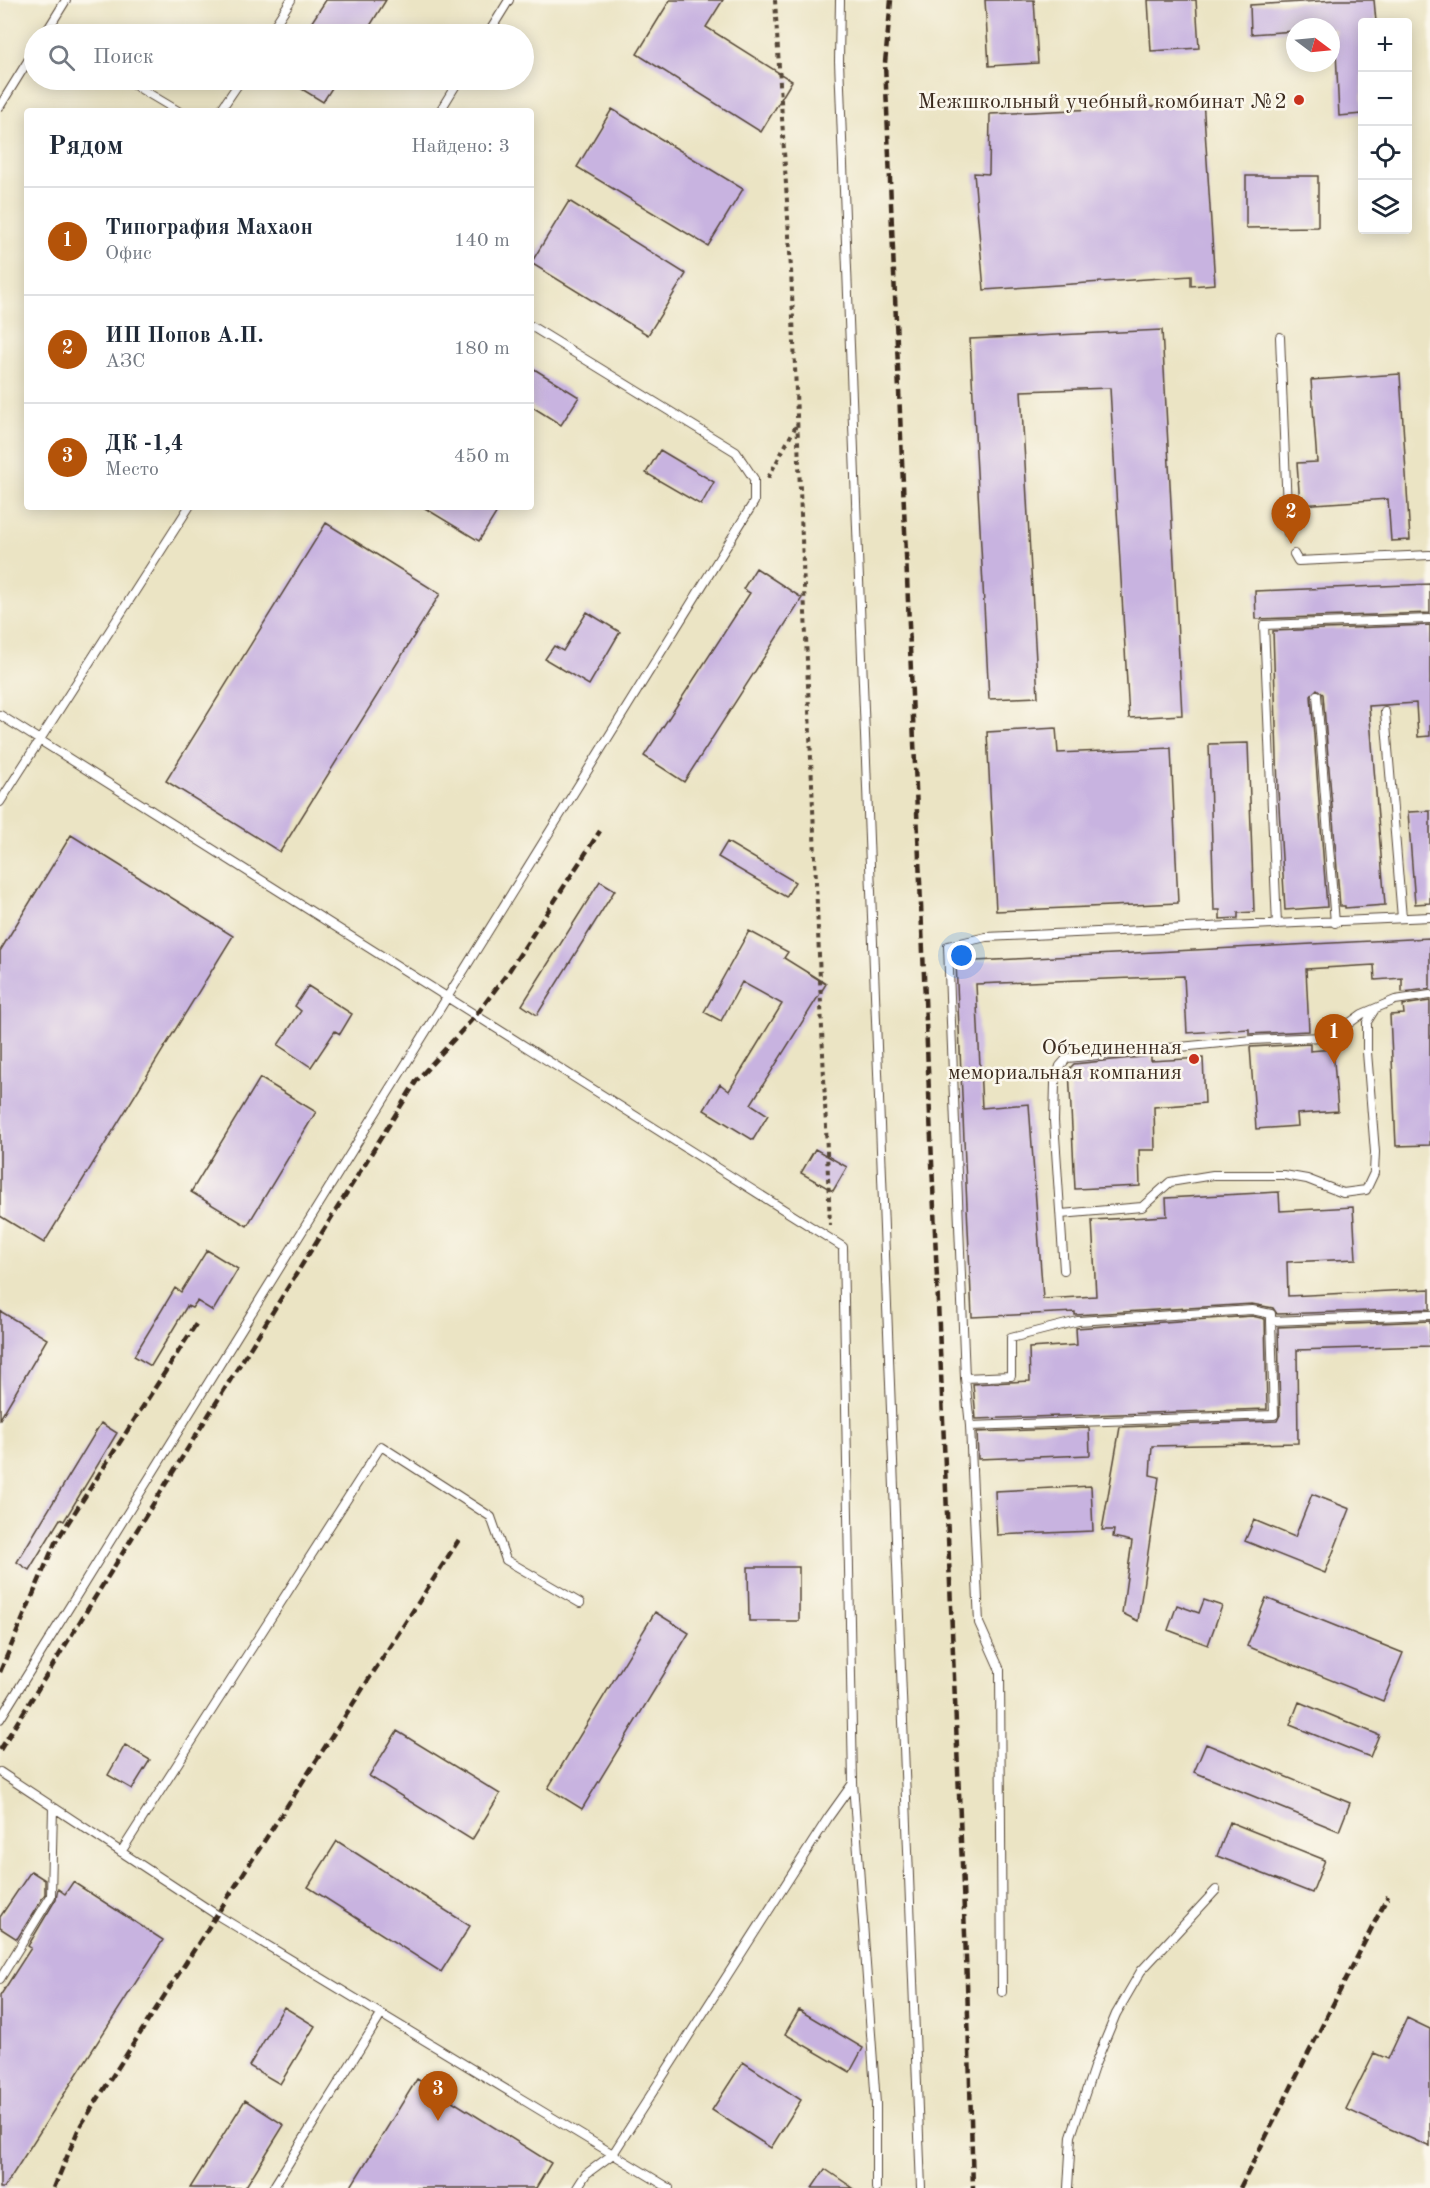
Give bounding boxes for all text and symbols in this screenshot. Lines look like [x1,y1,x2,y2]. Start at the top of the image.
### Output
north arrow [1286,18,1340,72]
map controls [1358,18,1412,234]
button: + [1358,18,1412,72]
search box [24,24,534,90]
icon: search [45,41,78,74]
text: Поиск [93,46,154,68]
button: − [1358,72,1412,126]
place label: Межшкольный учебный комбинат №2 [918,91,1287,113]
marker: Межшкольный учебный комбинат №2 [1292,93,1306,107]
button: locate [1358,126,1412,180]
text: Рядом [48,134,123,160]
text: Найдено: 3 [411,137,510,157]
button: layers [1358,180,1412,234]
text: Типография Махаон [105,217,313,239]
text: 1 [62,231,73,251]
text: 140 m [454,231,510,251]
text: Офис [105,244,152,264]
text: ИП Попов А.П. [105,325,264,347]
text: 2 [62,339,73,359]
text: 180 m [454,339,510,359]
text: АЗС [105,352,146,372]
text: ДК -1,4 [105,433,183,455]
text: 3 [62,447,73,467]
text: 450 m [454,447,510,467]
text: Место [105,460,159,480]
pin: 2 [1272,494,1310,544]
your location [947,941,976,970]
pin: 1 [1314,1014,1354,1064]
place label: Объединенная мемориальная компания [948,1037,1182,1084]
marker: Объединенная мемориальная компания [1187,1052,1201,1066]
pin: 3 [418,2072,458,2121]

